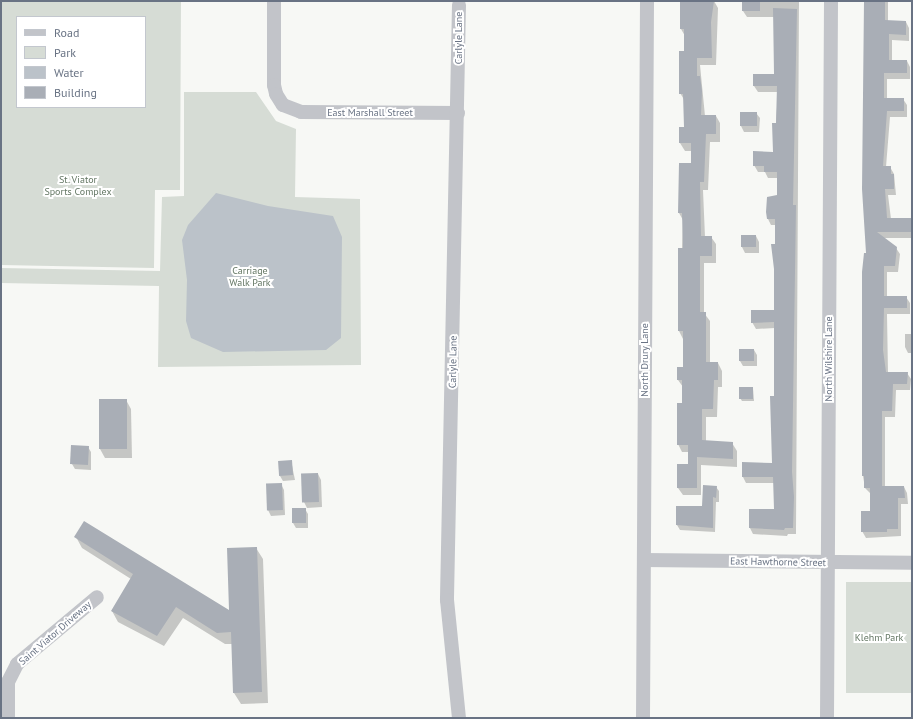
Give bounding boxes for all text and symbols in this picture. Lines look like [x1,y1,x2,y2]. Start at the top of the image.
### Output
street label: Carlyle Lane [453,12,465,64]
legend [16,16,146,108]
text: Road [54,25,79,40]
text: Park [54,45,76,60]
text: Water [54,65,84,80]
text: Building [54,85,97,100]
street label: East Marshall Street [327,107,413,119]
park label: St. Viator Sports Complex [44,173,112,196]
park label: Carriage Walk Park [229,264,271,288]
street label: North Wilshire Lane [823,316,835,402]
street label: North Drury Lane [639,323,651,397]
street label: Carlyle Lane [447,336,459,388]
street label: East Hawthorne Street [730,555,826,569]
street label: Saint Viator Driveway [16,598,94,668]
park label: Klehm Park [855,632,903,644]

